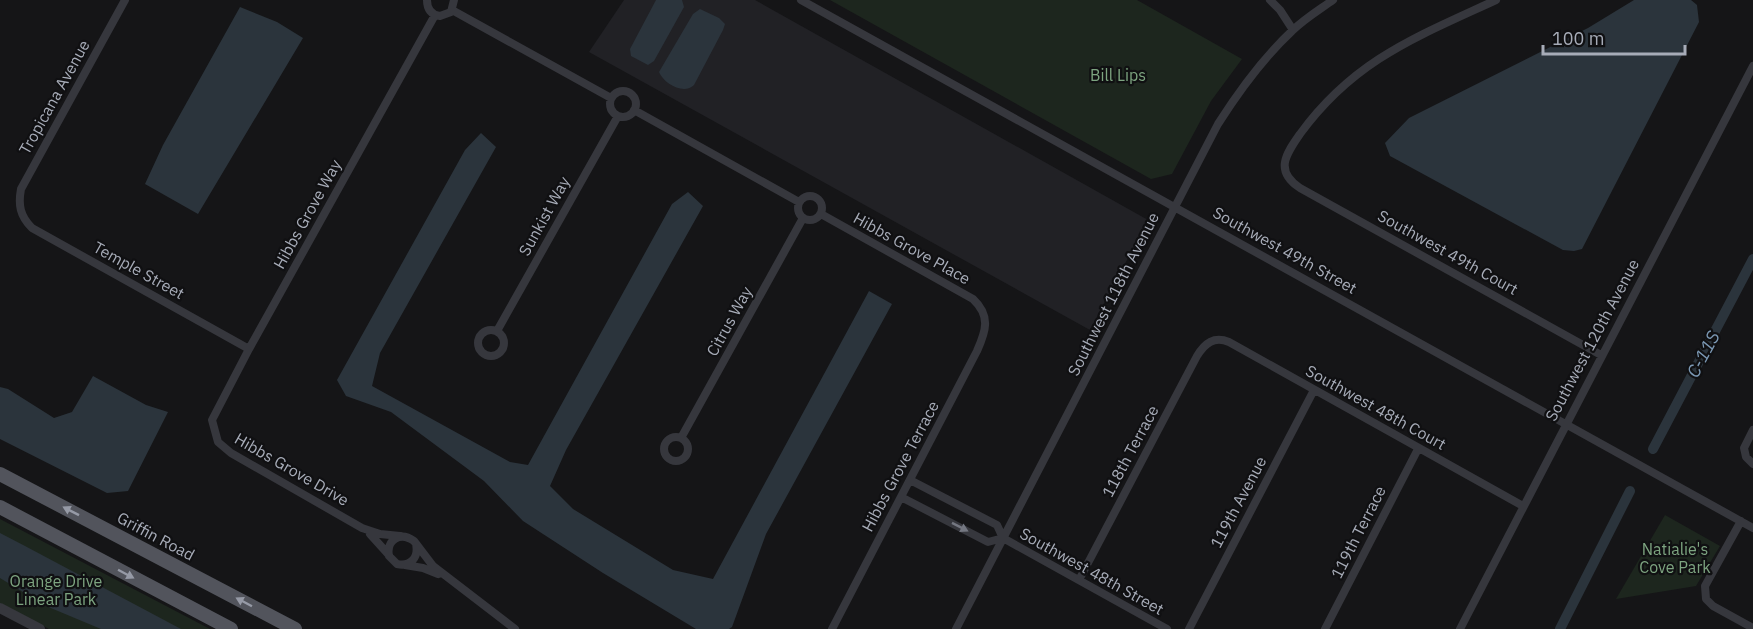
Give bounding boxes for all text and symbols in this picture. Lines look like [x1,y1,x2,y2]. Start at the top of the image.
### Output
scale bar [1543,18,1686,56]
text: 100 m [1552,27,1604,50]
street label: Tropicana Avenue [14,36,94,158]
park label: Bill Lips [1090,65,1146,85]
street label: Hibbs Grove Way [269,156,345,272]
street label: Sunkist Way [514,173,574,259]
street label: Southwest 49th Street [1209,202,1361,298]
street label: Southwest 49th Court [1374,205,1522,299]
street label: Hibbs Grove Place [850,208,974,289]
street label: Southwest 118th Avenue [1063,209,1163,379]
street label: Temple Street [90,237,188,303]
street label: Southwest 120th Avenue [1541,255,1643,424]
street label: Citrus Way [702,283,756,359]
water label: C-11S [1681,326,1725,381]
street label: Southwest 48th Court [1302,360,1450,454]
street label: Hibbs Grove Terrace [857,397,943,535]
street label: 118th Terrace [1097,401,1163,500]
street label: Hibbs Grove Drive [231,428,353,510]
street label: 119th Avenue [1206,453,1271,551]
street label: 119th Terrace [1326,482,1390,582]
one-way arrow [62,506,79,516]
street label: Griffin Road [114,507,198,565]
one-way arrow [951,522,969,532]
street label: Southwest 48th Street [1016,523,1168,619]
park label: Natialie's Cove Park [1639,539,1711,577]
one-way arrow [118,569,135,579]
park label: Orange Drive Linear Park [10,571,103,609]
one-way arrow [235,597,252,606]

